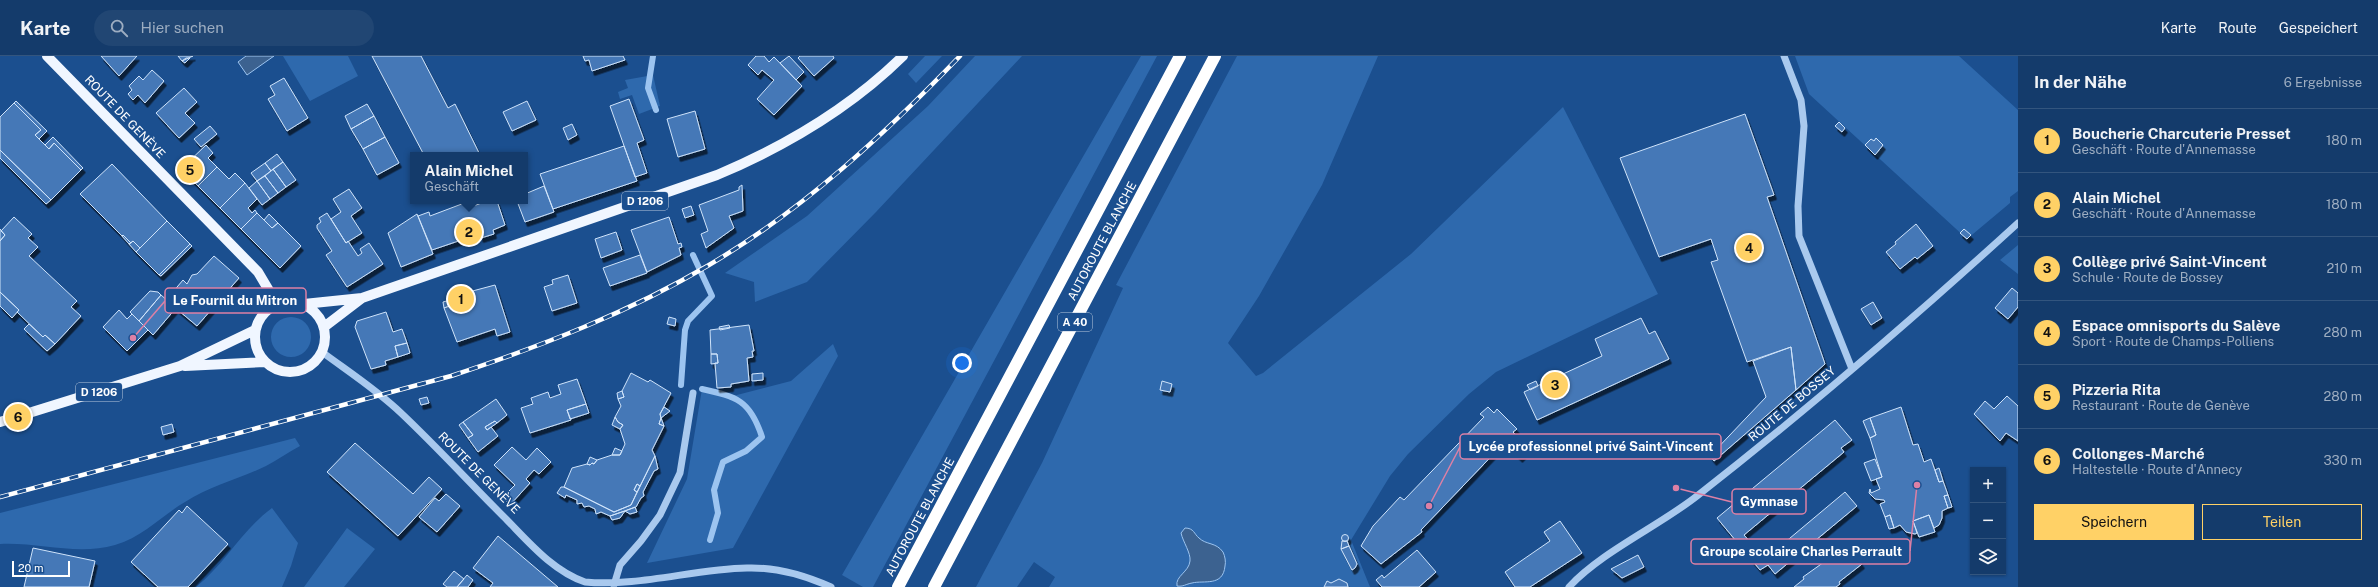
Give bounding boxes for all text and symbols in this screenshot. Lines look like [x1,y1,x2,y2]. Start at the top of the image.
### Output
search box [94,10,374,46]
text: Karte [20,17,70,39]
icon: search [108,17,130,39]
text: Hier suchen [140,19,224,36]
text: Karte [2161,20,2196,36]
text: Route [2218,20,2257,36]
text: Gespeichert [2279,20,2358,36]
text: In der Nähe [2034,72,2127,92]
street label: ROUTE DE GENÈVE [82,73,168,161]
text: 6 Ergebnisse [2284,75,2362,90]
text: Boucherie Charcuterie Presset [2072,125,2291,142]
text: 1 [2044,133,2050,148]
text: 180 m [2326,133,2362,148]
text: Geschäft · Route d'Annemasse [2072,142,2256,157]
popup [410,152,528,204]
pin: 5 [177,155,203,185]
text: Alain Michel [425,162,513,179]
text: Geschäft [425,179,479,194]
street label: AUTOROUTE BLANCHE [1065,179,1139,303]
text: Alain Michel [2072,189,2161,206]
road number: D 1206 [622,192,668,210]
text: 2 [2043,197,2051,212]
text: 180 m [2326,197,2362,212]
text: Geschäft · Route d'Annemasse [2072,206,2256,221]
pin: 2 [456,217,482,247]
pin: 4 [1736,233,1762,263]
text: Collège privé Saint-Vincent [2072,253,2267,270]
text: 3 [2043,261,2051,276]
text: 210 m [2327,261,2362,276]
text: Schule · Route de Bossey [2072,270,2223,285]
pin: 1 [448,284,474,314]
callout: Le Fournil du Mitron [165,288,306,313]
text: Le Fournil du Mitron [173,293,297,308]
road number: A 40 [1058,313,1092,331]
text: Espace omnisports du Salève [2072,317,2280,334]
text: 4 [2043,325,2051,340]
text: 280 m [2324,325,2362,340]
text: Sport · Route de Champs-Polliens [2072,334,2274,349]
your location [952,353,972,373]
street label: ROUTE DE BOSSEY [1746,363,1839,444]
pin: 3 [1542,370,1568,400]
text: Pizzeria Rita [2072,381,2161,398]
road number: D 1206 [76,383,122,401]
text: 5 [2043,389,2051,404]
text: 280 m [2324,389,2362,404]
text: Restaurant · Route de Genève [2072,398,2250,413]
pin: 6 [5,402,31,432]
street label: ROUTE DE GENÈVE [435,429,523,517]
callout: Lycée professionnel privé Saint-Vincent [1460,434,1721,459]
text: Lycée professionnel privé Saint-Vincent [1469,439,1713,454]
text: Collonges-Marché [2072,445,2205,462]
text: 6 [2043,453,2051,468]
text: 330 m [2323,453,2362,468]
street label: AUTOROUTE BLANCHE [883,455,957,579]
text: Haltestelle · Route d'Annecy [2072,462,2242,477]
map controls [1970,467,2006,575]
button: + [1970,467,2006,503]
callout: Gymnase [1732,489,1806,514]
text: Gymnase [1740,494,1798,509]
button: − [1970,503,2006,539]
button: Speichern [2034,504,2194,540]
button: Teilen [2202,504,2362,540]
callout: Groupe scolaire Charles Perrault [1691,539,1910,564]
button: layers [1970,539,2006,575]
text: Groupe scolaire Charles Perrault [1700,544,1902,559]
scale bar [12,559,70,578]
text: 20 m [18,562,43,574]

